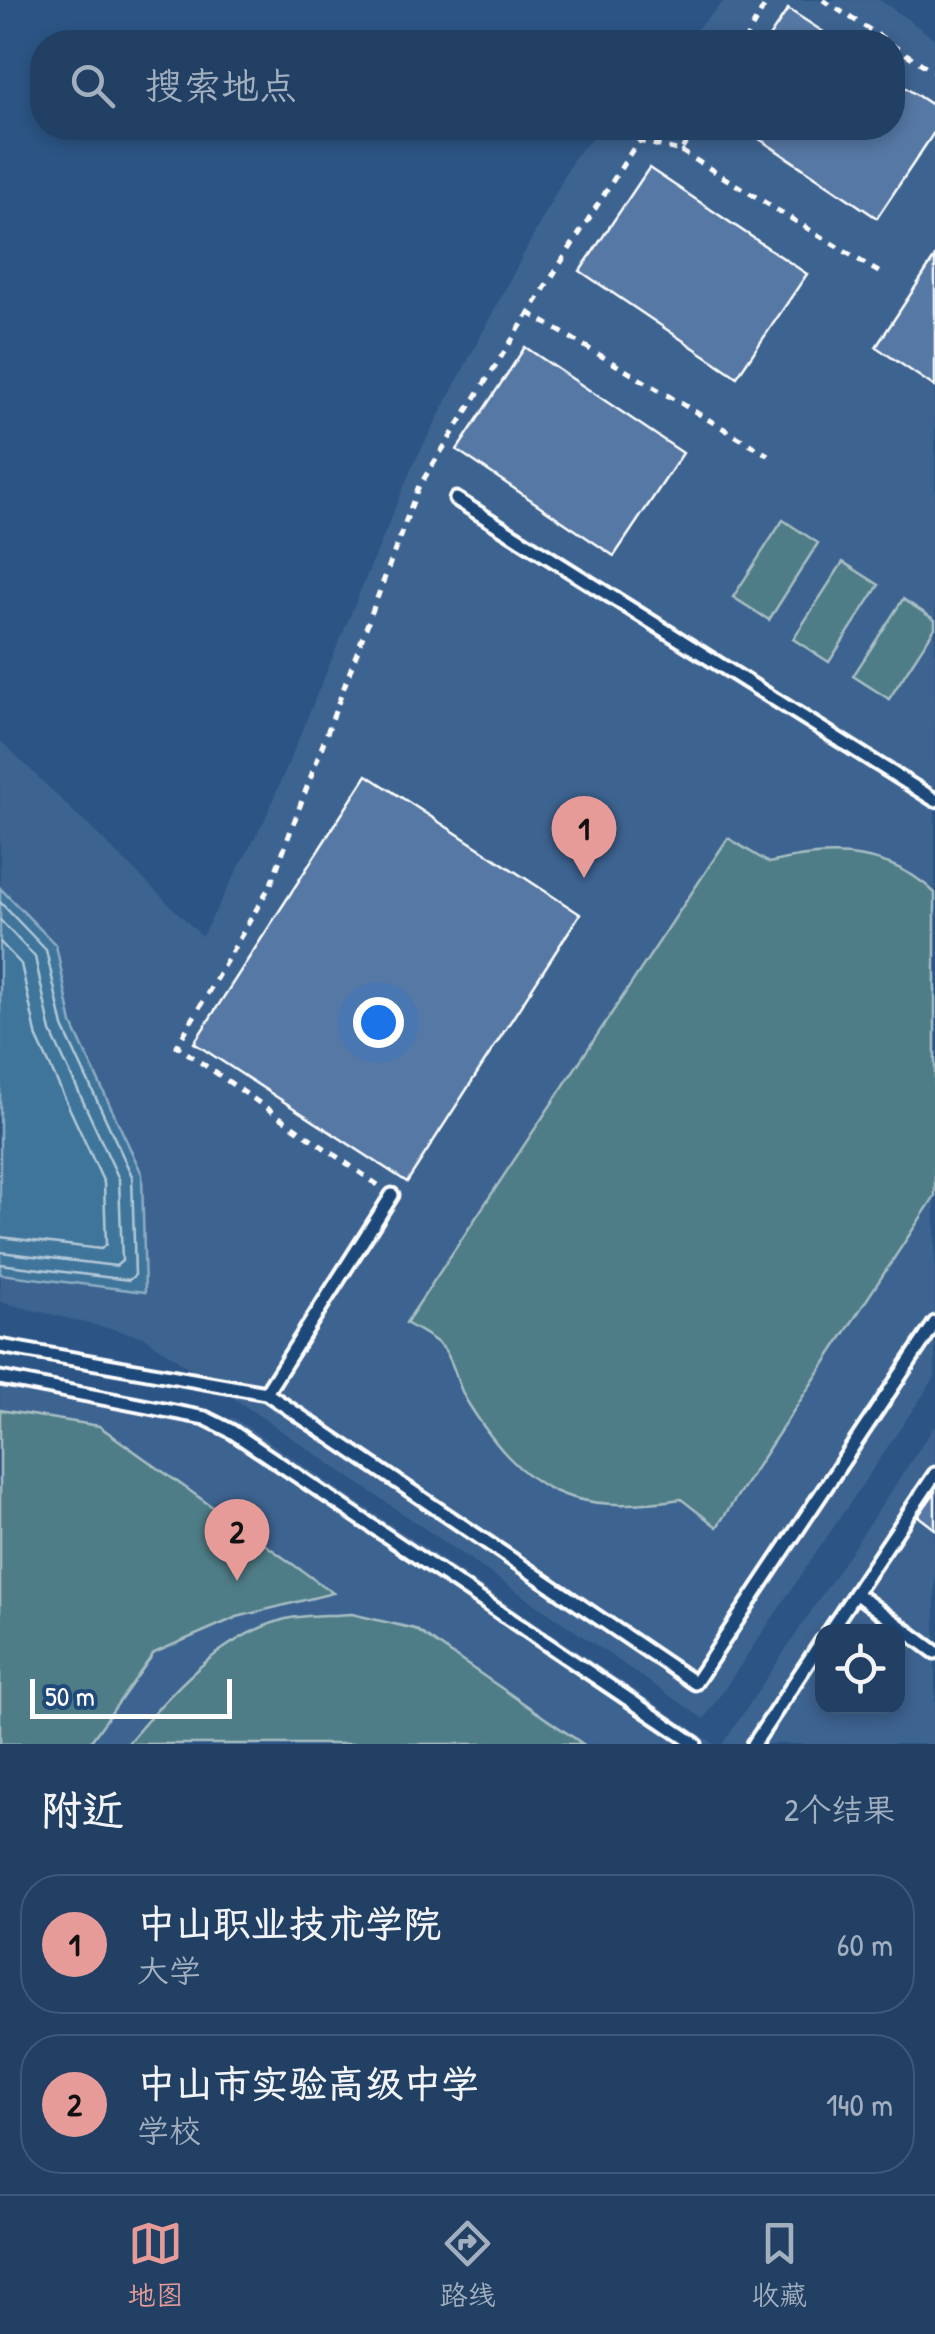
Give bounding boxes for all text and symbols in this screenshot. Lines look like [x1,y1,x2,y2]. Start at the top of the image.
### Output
search box [30,30,905,140]
icon: search [65,58,120,113]
text: 搜索地点 [145,59,297,111]
pin: 1 [552,796,616,878]
your location [353,997,404,1048]
pin: 2 [204,1498,270,1581]
map controls [815,1624,905,1714]
button: locate [815,1624,905,1714]
scale bar [30,1674,232,1718]
text: 50 m [45,1677,95,1715]
text: 附近 [40,1781,124,1838]
text: 2个结果 [784,1788,895,1831]
text: 中山职业技术学院 [137,1897,441,1949]
text: 1 [69,1923,80,1966]
text: 60 m [837,1923,893,1966]
text: 大学 [137,1949,201,1992]
text: 中山市实验高级中学 [137,2057,479,2109]
text: 2 [67,2083,82,2126]
text: 140 m [826,2083,893,2126]
text: 学校 [137,2109,201,2152]
tab: 地图 [128,2216,184,2314]
tab: 路线 [439,2216,495,2314]
tab: 收藏 [751,2216,807,2314]

